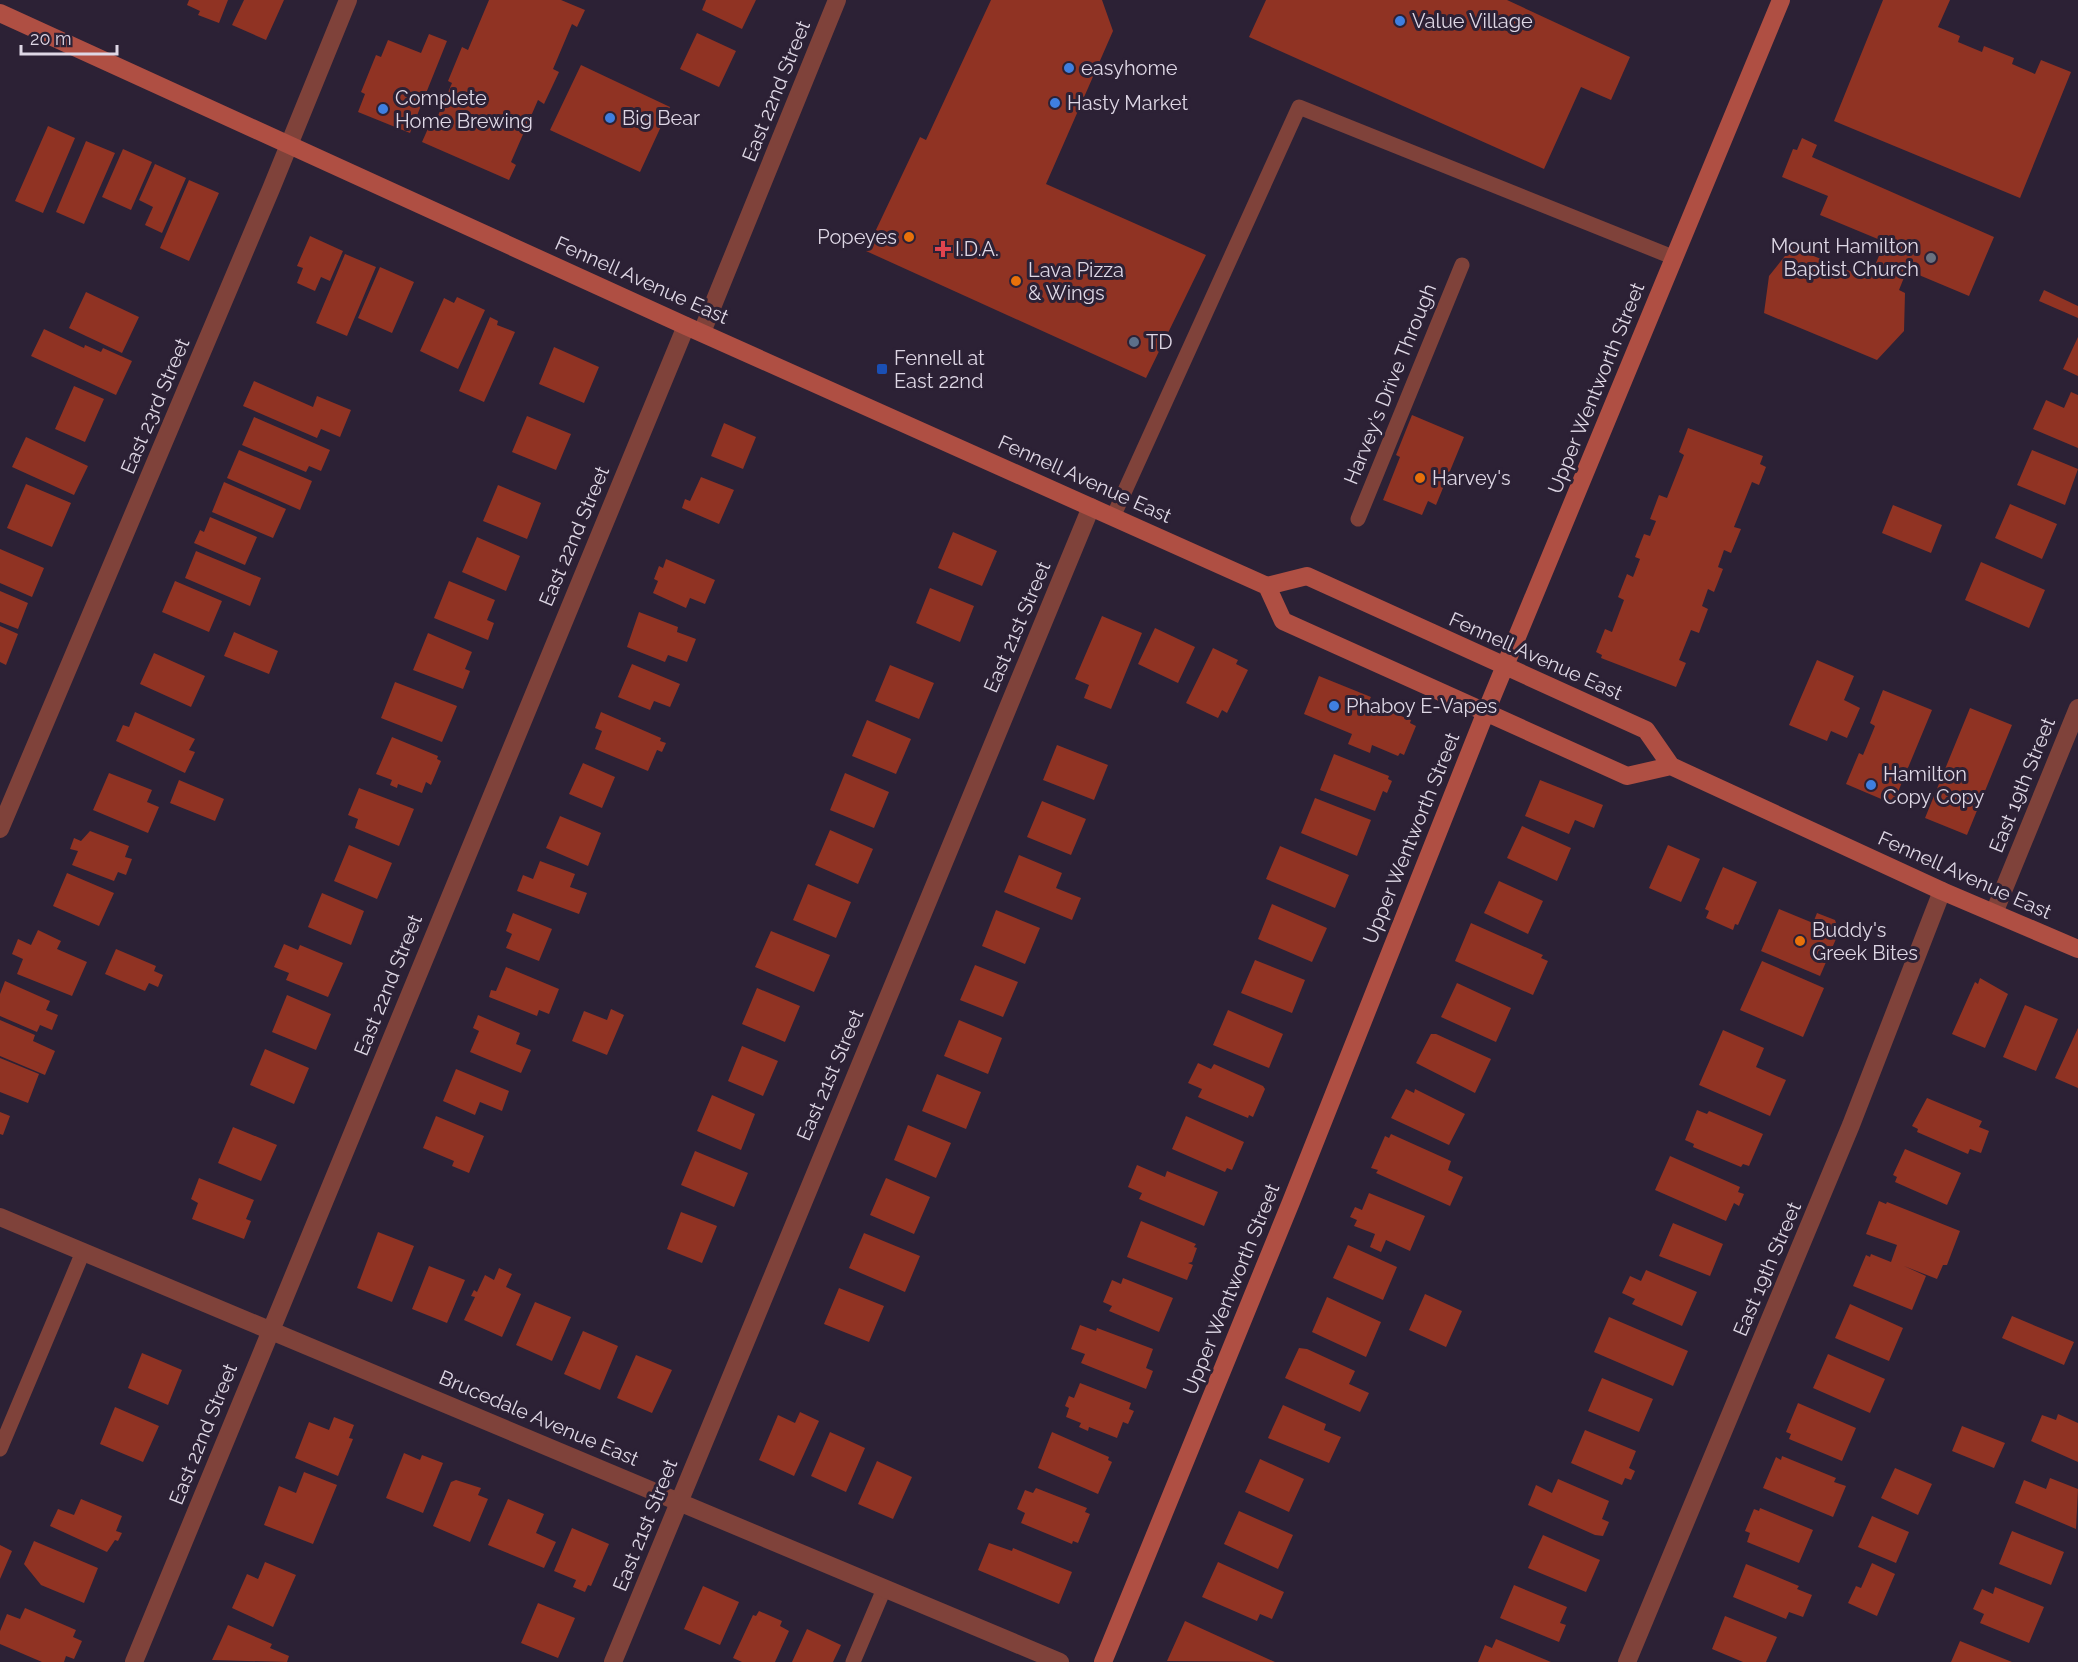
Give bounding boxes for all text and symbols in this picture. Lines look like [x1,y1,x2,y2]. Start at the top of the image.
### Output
place label: Value Village [1412,9,1533,33]
marker: Value Village [1393,14,1407,28]
street label: East 22nd Street [737,17,815,165]
scale bar [21,18,117,56]
text: 20 m [30,28,72,49]
place label: easyhome [1081,56,1178,80]
marker: easyhome [1062,61,1076,75]
place label: Complete Home Brewing [395,86,533,133]
place label: Hasty Market [1067,91,1188,115]
marker: Hasty Market [1048,96,1062,110]
marker: Complete Home Brewing [376,102,390,116]
place label: Big Bear [622,106,700,130]
marker: Big Bear [603,111,617,125]
place label: Popeyes [817,225,897,249]
marker: Popeyes [902,230,916,244]
street label: Fennell Avenue East [552,231,733,329]
place label: Mount Hamilton Baptist Church [1771,234,1919,281]
place label: I.D.A. [955,237,999,261]
marker: I.D.A. [936,242,950,256]
marker: Mount Hamilton Baptist Church [1924,251,1938,265]
place label: Lava Pizza & Wings [1028,258,1124,305]
marker: Lava Pizza & Wings [1009,274,1023,288]
street label: Upper Wentworth Street [1543,279,1650,497]
street label: Harvey's Drive Through [1339,280,1441,488]
place label: TD [1146,330,1173,354]
street label: East 23rd Street [116,334,195,478]
marker: TD [1127,335,1141,349]
place label: Fennell at East 22nd [894,346,985,393]
marker: Fennell at East 22nd [875,362,889,376]
street label: Fennell Avenue East [995,430,1176,528]
street label: East 22nd Street [534,462,614,610]
place label: Harvey's [1432,466,1511,490]
marker: Harvey's [1413,471,1427,485]
street label: East 21st Street [979,557,1056,696]
street label: Fennell Avenue East [1446,607,1627,705]
place label: Phaboy E-Vapes [1346,694,1497,718]
marker: Phaboy E-Vapes [1327,699,1341,713]
street label: East 19th Street [1984,714,2060,856]
street label: Upper Wentworth Street [1358,729,1465,947]
place label: Hamilton Copy Copy [1883,762,1985,809]
marker: Hamilton Copy Copy [1864,778,1878,792]
street label: Fennell Avenue East [1875,826,2056,924]
street label: East 22nd Street [349,911,427,1059]
place label: Buddy's Greek Bites [1812,918,1918,965]
marker: Buddy's Greek Bites [1793,934,1807,948]
street label: East 21st Street [792,1005,869,1144]
street label: Upper Wentworth Street [1178,1180,1285,1398]
street label: East 19th Street [1728,1198,1806,1340]
street label: East 22nd Street [164,1360,242,1508]
street label: Brucedale Avenue East [436,1365,643,1471]
street label: East 21st Street [608,1455,683,1595]

